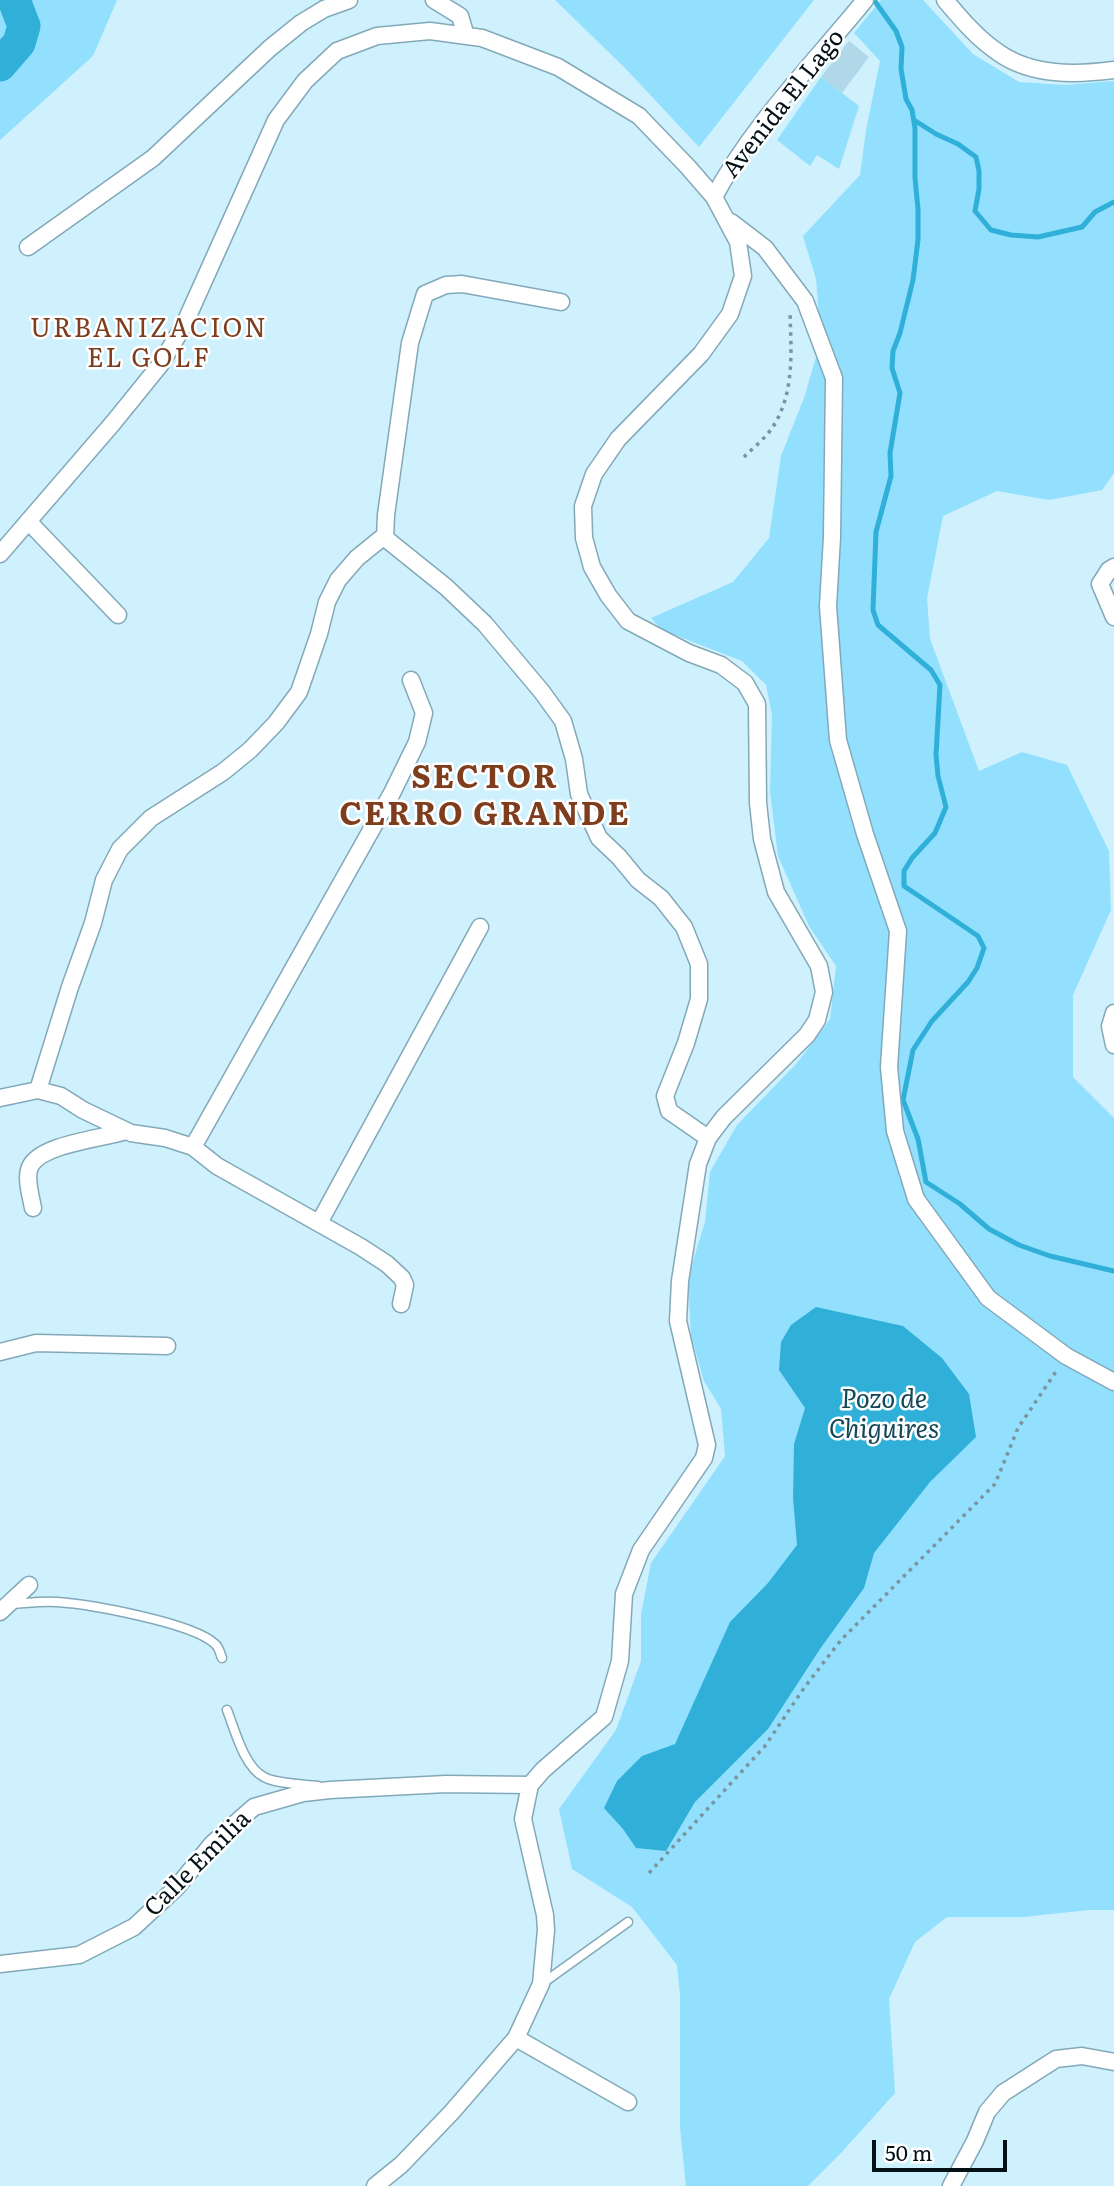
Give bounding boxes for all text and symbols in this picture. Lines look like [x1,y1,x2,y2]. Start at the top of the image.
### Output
street label: Avenida El Lago [717,24,851,184]
district label: URBANIZACION EL GOLF [31,313,267,374]
district label: SECTOR CERRO GRANDE [341,760,629,835]
water label: Pozo de Chiguires [829,1384,939,1446]
street label: Calle Emilia [139,1805,257,1923]
scale bar [876,2126,1011,2170]
text: 50 m [885,2136,932,2167]

